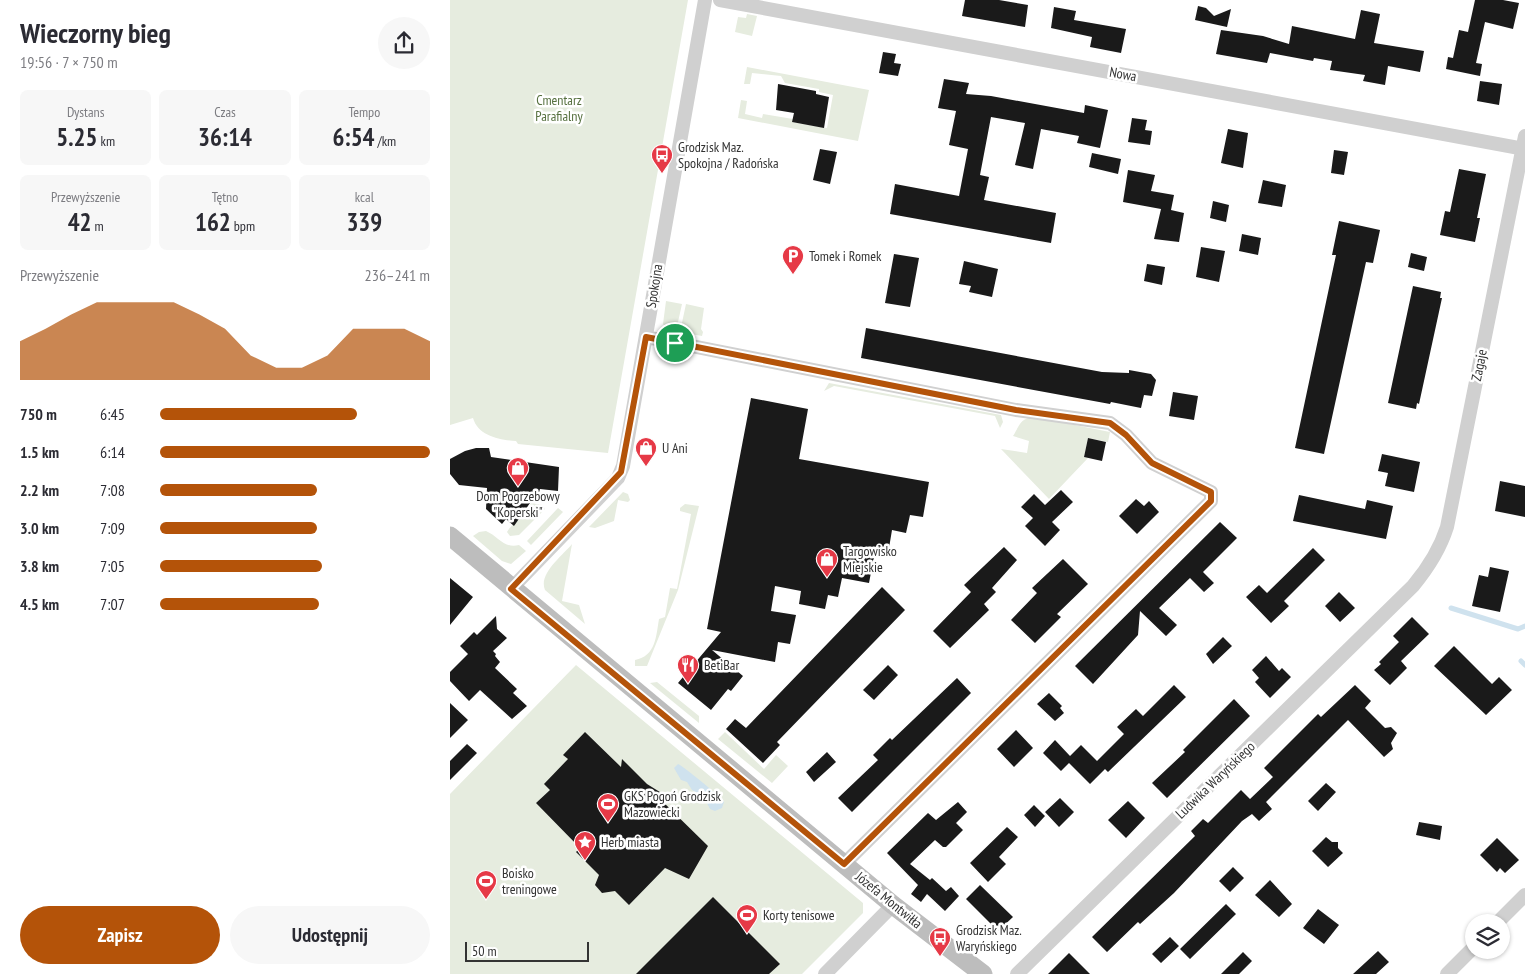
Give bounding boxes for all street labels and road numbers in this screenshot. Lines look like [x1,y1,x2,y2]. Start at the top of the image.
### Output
street label: Nowa [1108,63,1138,85]
street label: Spokojna [642,263,666,309]
street label: Zagaje [1467,347,1491,382]
street label: Ludwika Waryńskiego [1171,738,1259,822]
street label: Józefa Montwiłła [851,867,926,932]

